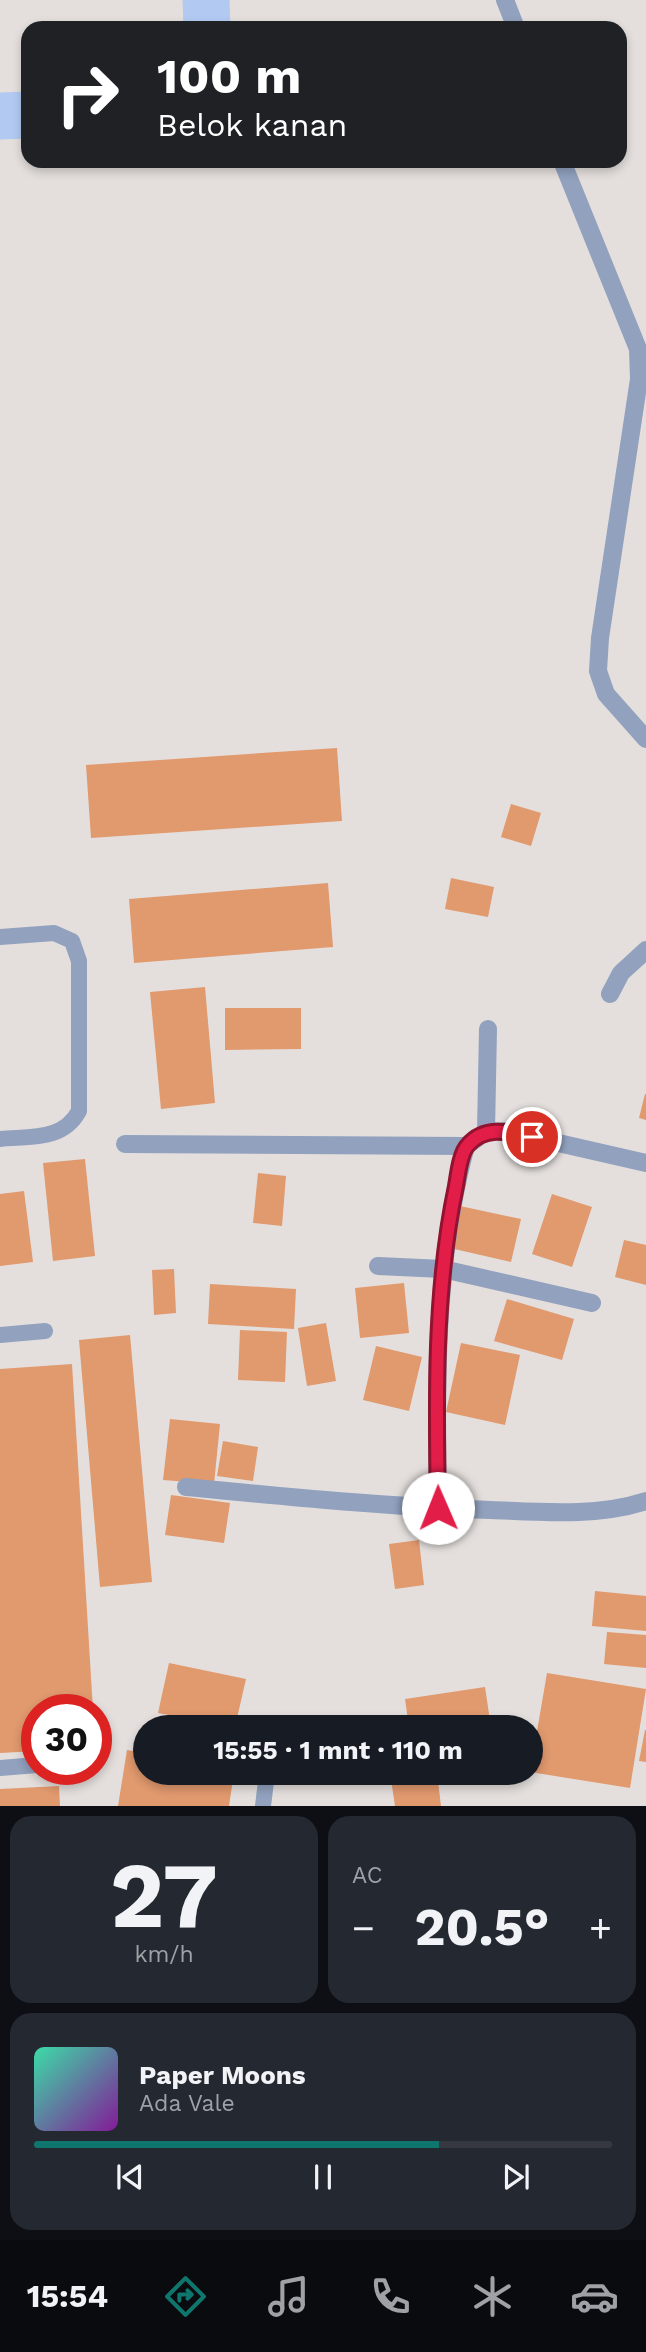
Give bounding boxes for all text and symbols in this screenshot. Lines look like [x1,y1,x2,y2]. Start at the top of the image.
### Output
text: 100 m [157,47,301,105]
icon: right [42,49,133,140]
text: Belok kanan [157,106,347,144]
pin [502,1107,562,1167]
icon: arrive [513,1118,551,1156]
position arrow [401,1471,475,1545]
speed limit sign: 30 [21,1694,112,1785]
text: 15:55 · 1 mnt · 110 m [213,1735,463,1765]
text: 27 [110,1842,218,1949]
text: AC [352,1862,382,1889]
text: 20.5° [414,1897,550,1958]
text: − [352,1906,375,1950]
text: + [589,1906,612,1950]
text: km/h [134,1941,194,1968]
text: Paper Moons [139,2060,306,2090]
text: Ada Vale [139,2090,235,2117]
icon: previous [111,2158,149,2196]
icon: pause [304,2158,342,2196]
icon: next [497,2158,535,2196]
icon: directions [161,2272,210,2321]
icon: music [264,2272,313,2321]
icon: phone [366,2272,415,2321]
icon: climate [468,2272,517,2321]
icon: car [570,2272,619,2321]
text: 15:54 [27,2277,108,2315]

